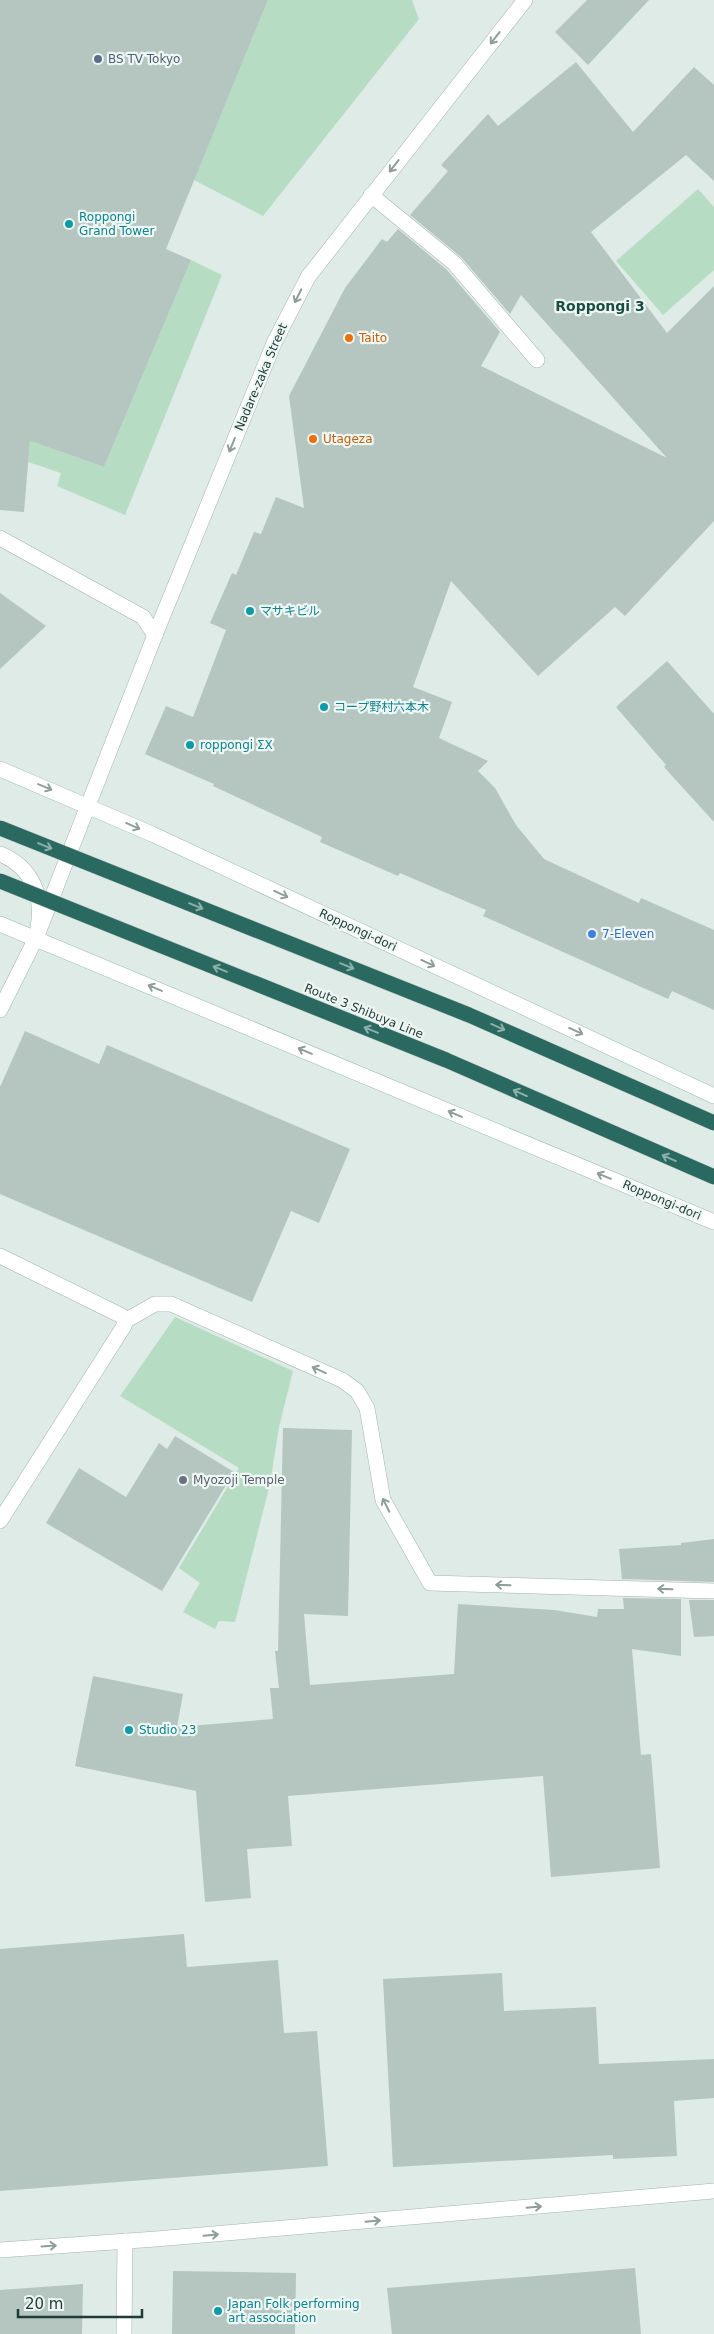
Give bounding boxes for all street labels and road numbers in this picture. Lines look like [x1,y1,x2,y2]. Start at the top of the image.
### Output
street label: Nadare-zaka Street [232,321,290,433]
street label: Roppongi-dori [317,906,399,954]
street label: Route 3 Shibuya Line [302,981,426,1041]
street label: Roppongi-dori [621,1177,703,1223]

